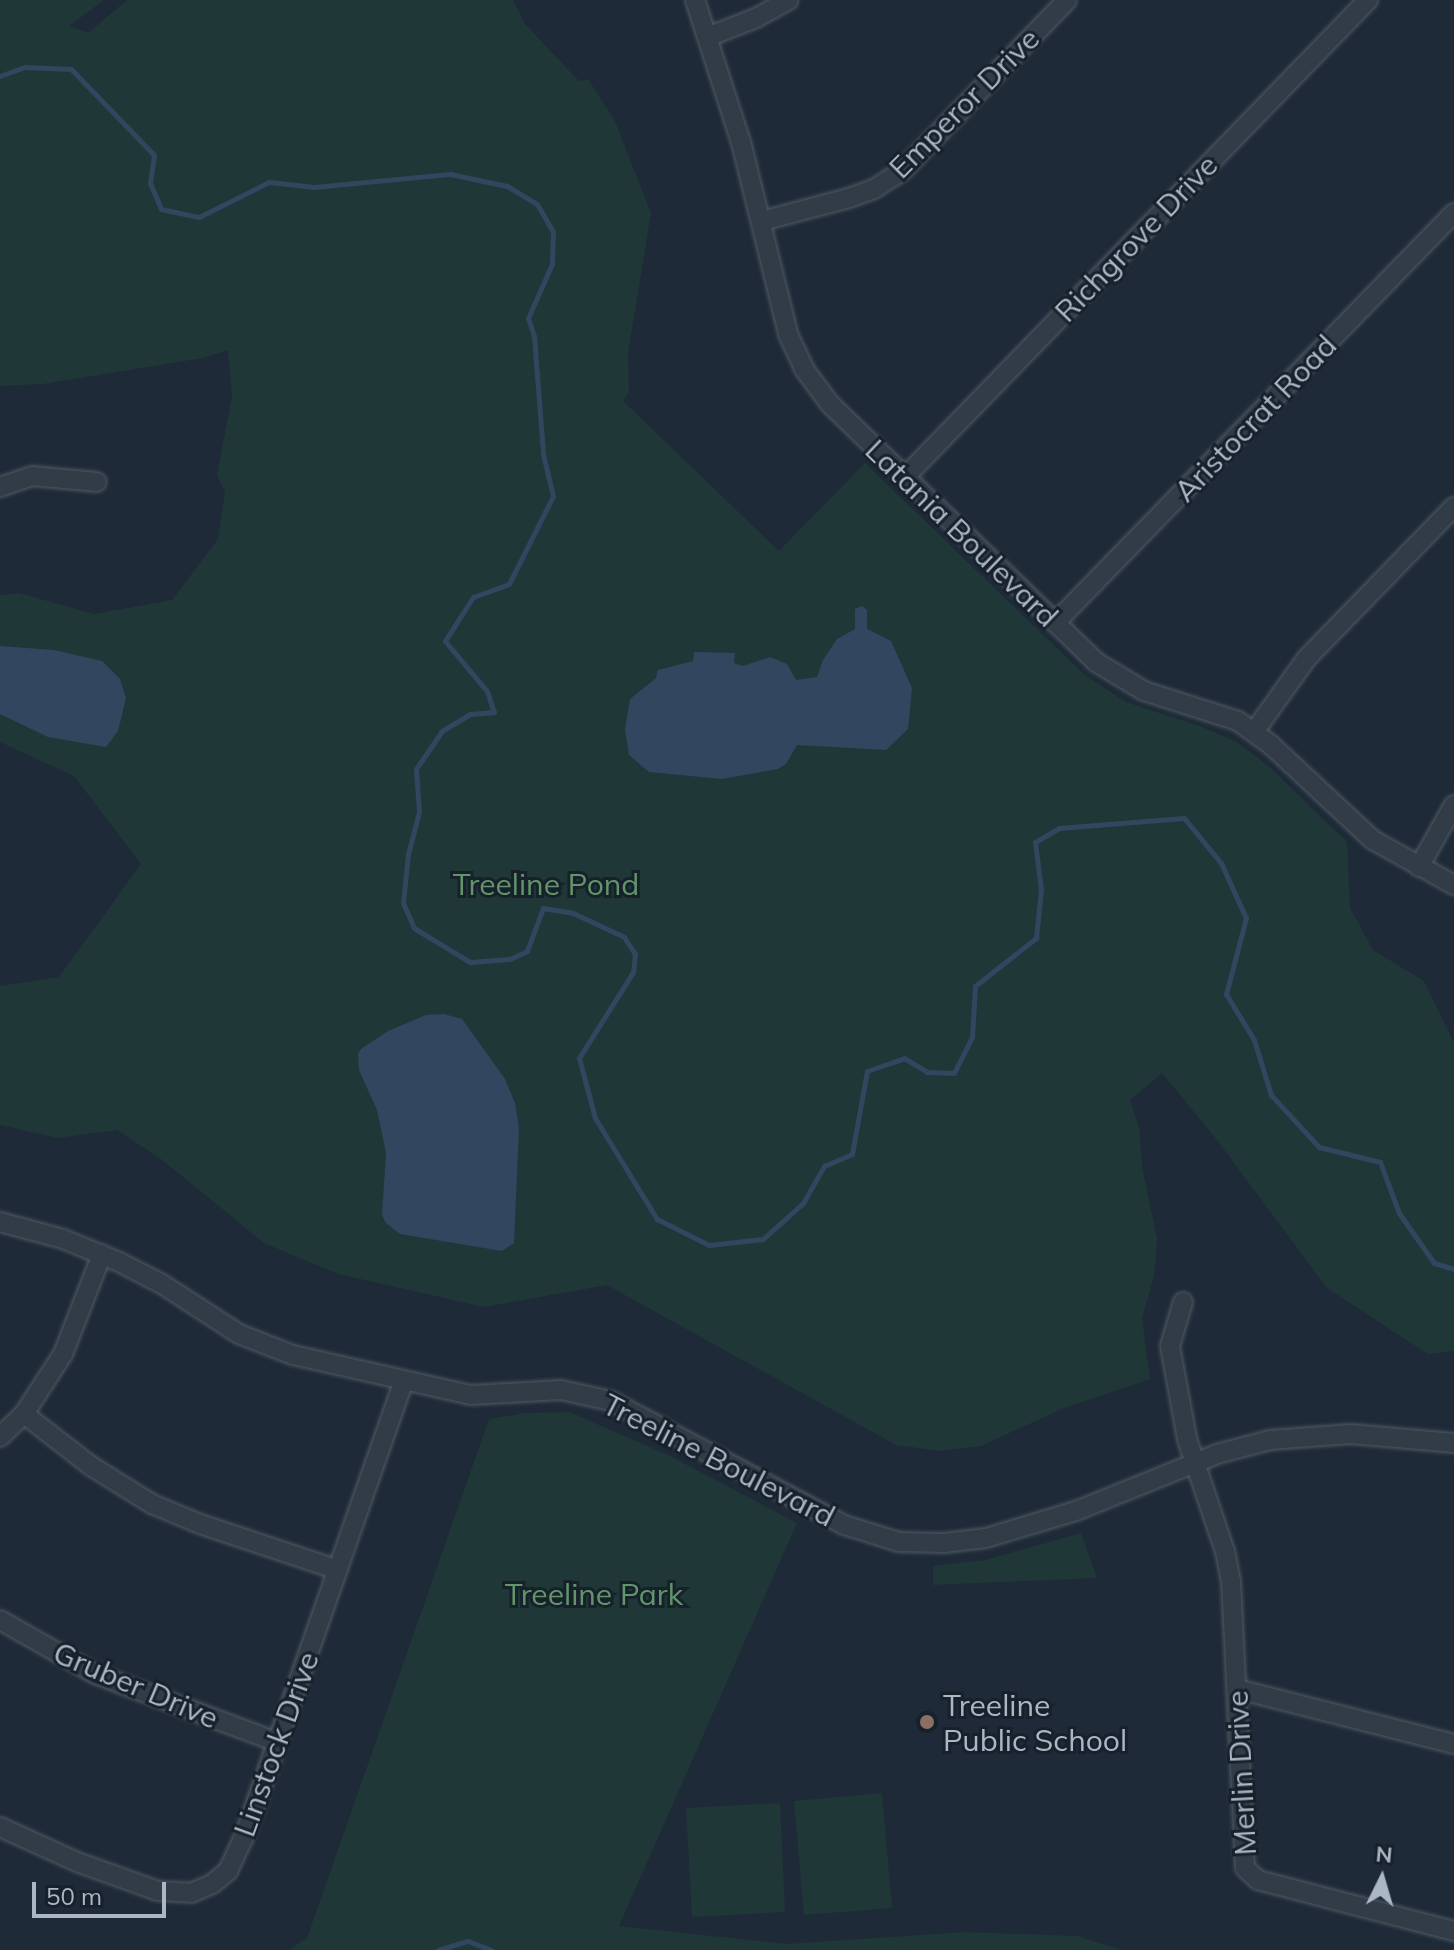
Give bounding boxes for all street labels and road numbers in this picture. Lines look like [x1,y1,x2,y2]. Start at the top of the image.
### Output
street label: Emperor Drive [882,21,1046,185]
street label: Richgrove Drive [1047,147,1225,329]
street label: Aristocrat Road [1166,327,1344,509]
street label: Latania Boulevard [858,432,1066,634]
street label: Treeline Boulevard [597,1386,841,1534]
street label: Gruber Drive [48,1634,224,1736]
street label: Linstock Drive [226,1647,326,1841]
street label: Merlin Drive [1219,1690,1263,1856]

